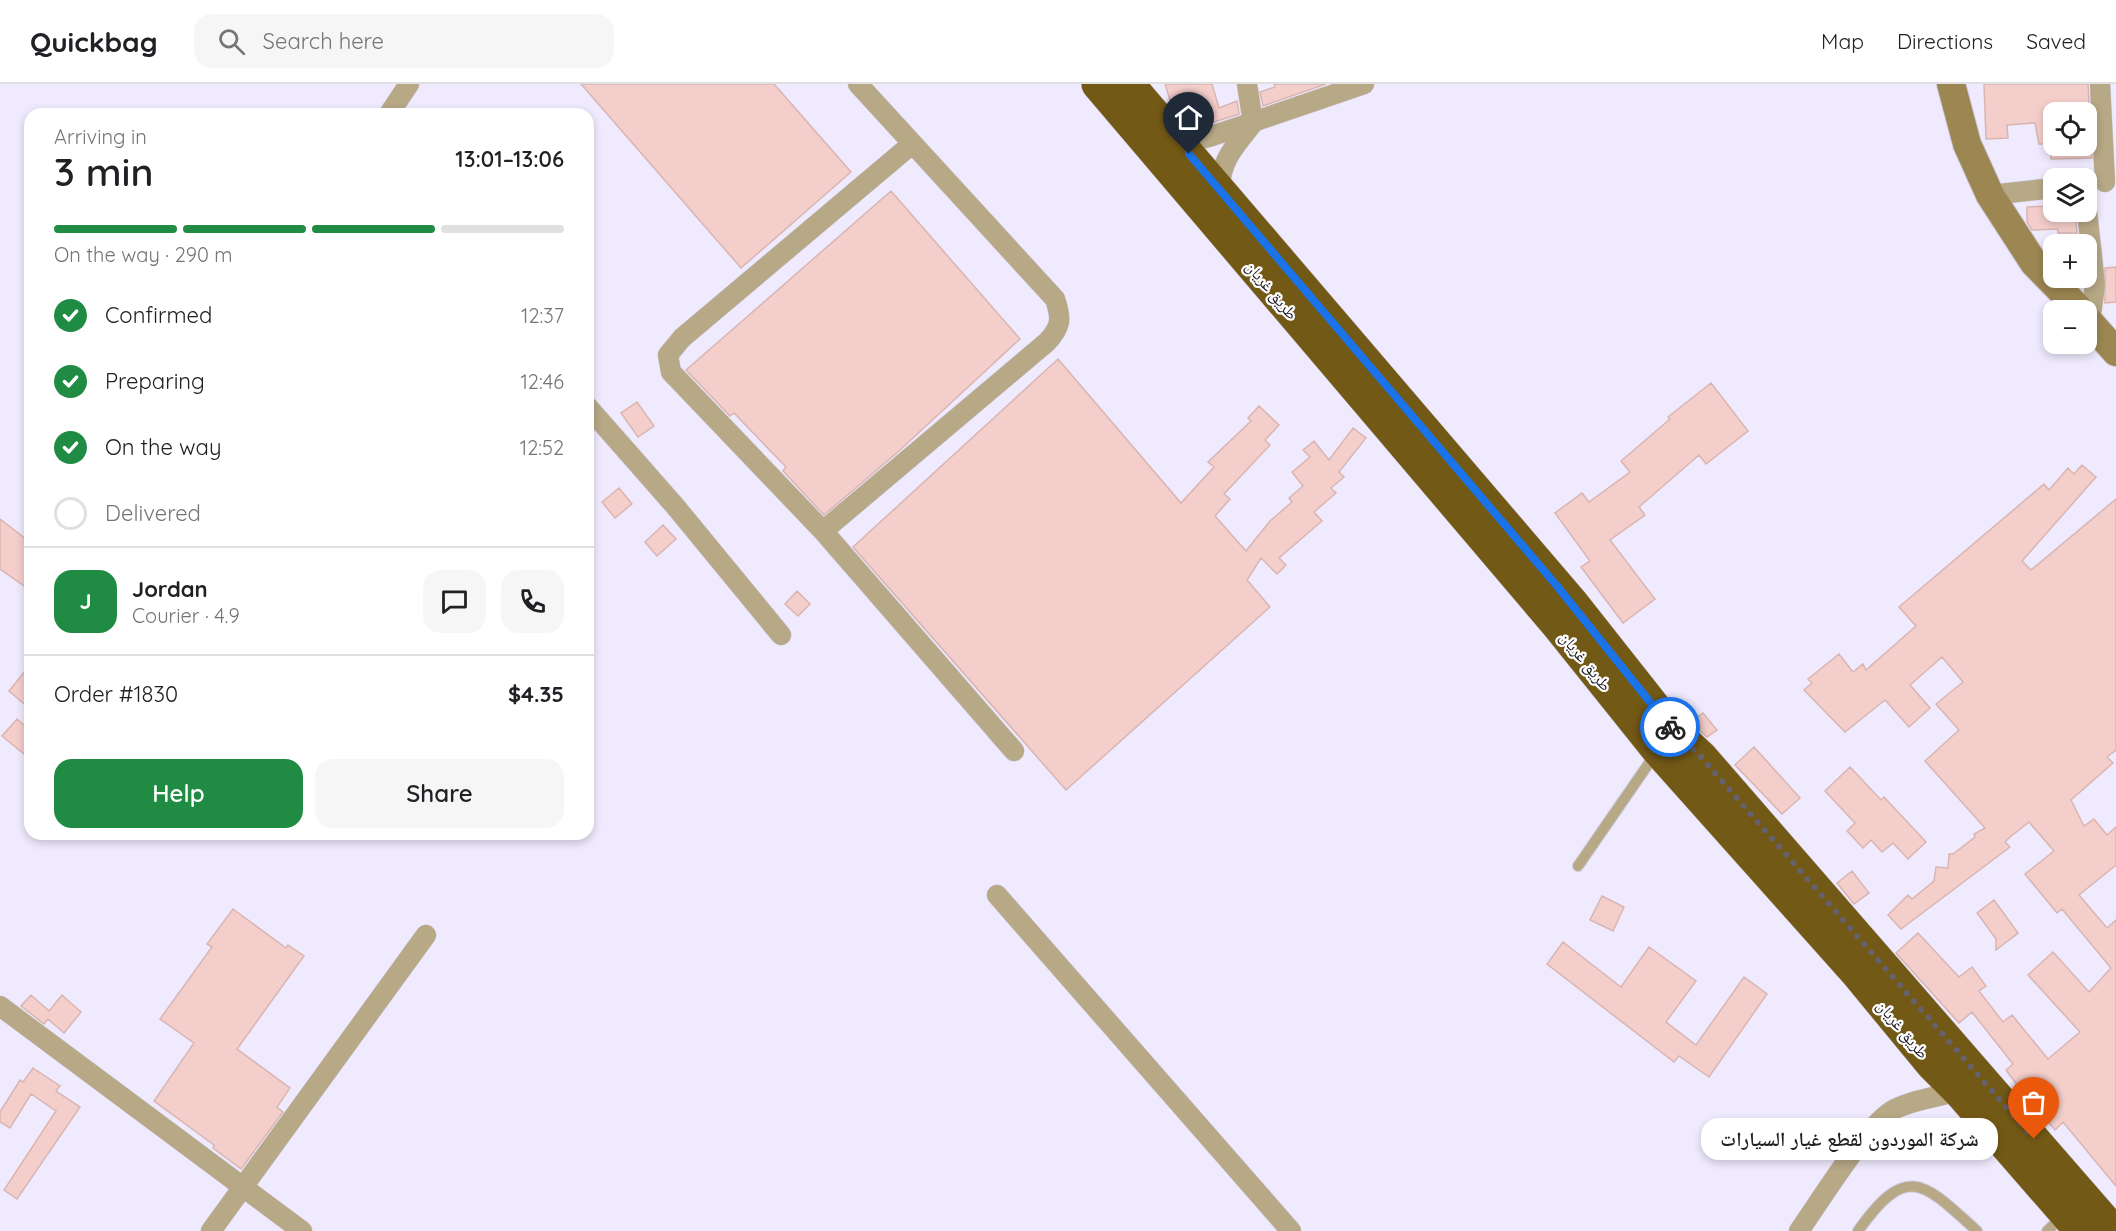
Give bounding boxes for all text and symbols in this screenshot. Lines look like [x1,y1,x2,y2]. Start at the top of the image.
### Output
search box [194,14,614,68]
text: Quickbag [30,24,158,59]
icon: search [215,25,248,58]
text: Search here [263,27,384,55]
text: Map [1821,28,1864,54]
text: Directions [1897,28,1993,54]
text: Saved [2026,28,2086,54]
pin [1163,92,1214,154]
icon: home [1172,101,1205,134]
map controls [2043,102,2097,354]
button: locate [2043,102,2097,156]
text: Arriving in [54,124,147,149]
text: 13:01–13:06 [455,145,564,173]
text: 3 min [54,147,153,196]
button: layers [2043,168,2097,222]
button: + [2043,234,2097,288]
text: On the way · 290 m [54,242,233,267]
street label: طريق غريان [1241,257,1302,324]
icon: check [54,299,87,332]
button: − [2043,300,2097,354]
text: Confirmed [105,301,212,329]
text: 12:37 [521,303,564,328]
icon: check [54,365,87,398]
text: Preparing [105,367,205,395]
text: 12:46 [520,369,564,394]
icon: check [54,431,87,464]
text: On the way [105,433,221,461]
text: 12:52 [520,435,564,460]
text: Delivered [105,499,201,527]
button: chat [423,570,486,633]
button: phone [501,570,564,633]
text: Jordan [132,575,208,603]
text: J [79,587,92,615]
text: Courier · 4.9 [132,603,240,628]
street label: طريق غريان [1555,627,1616,695]
text: Order #1830 [54,680,178,708]
text: $4.35 [508,680,564,708]
courier [1640,697,1700,757]
icon: bike [1654,711,1687,744]
button: Help [54,759,303,828]
button: Share [315,759,564,828]
street label: طريق غريان [1872,996,1933,1063]
pin [2008,1077,2059,1139]
icon: bag [2017,1086,2050,1119]
callout: شركة الموردون لقطع غيار السيارات [1701,1118,1998,1160]
text: شركة الموردون لقطع غيار السيارات [1720,1126,1979,1151]

